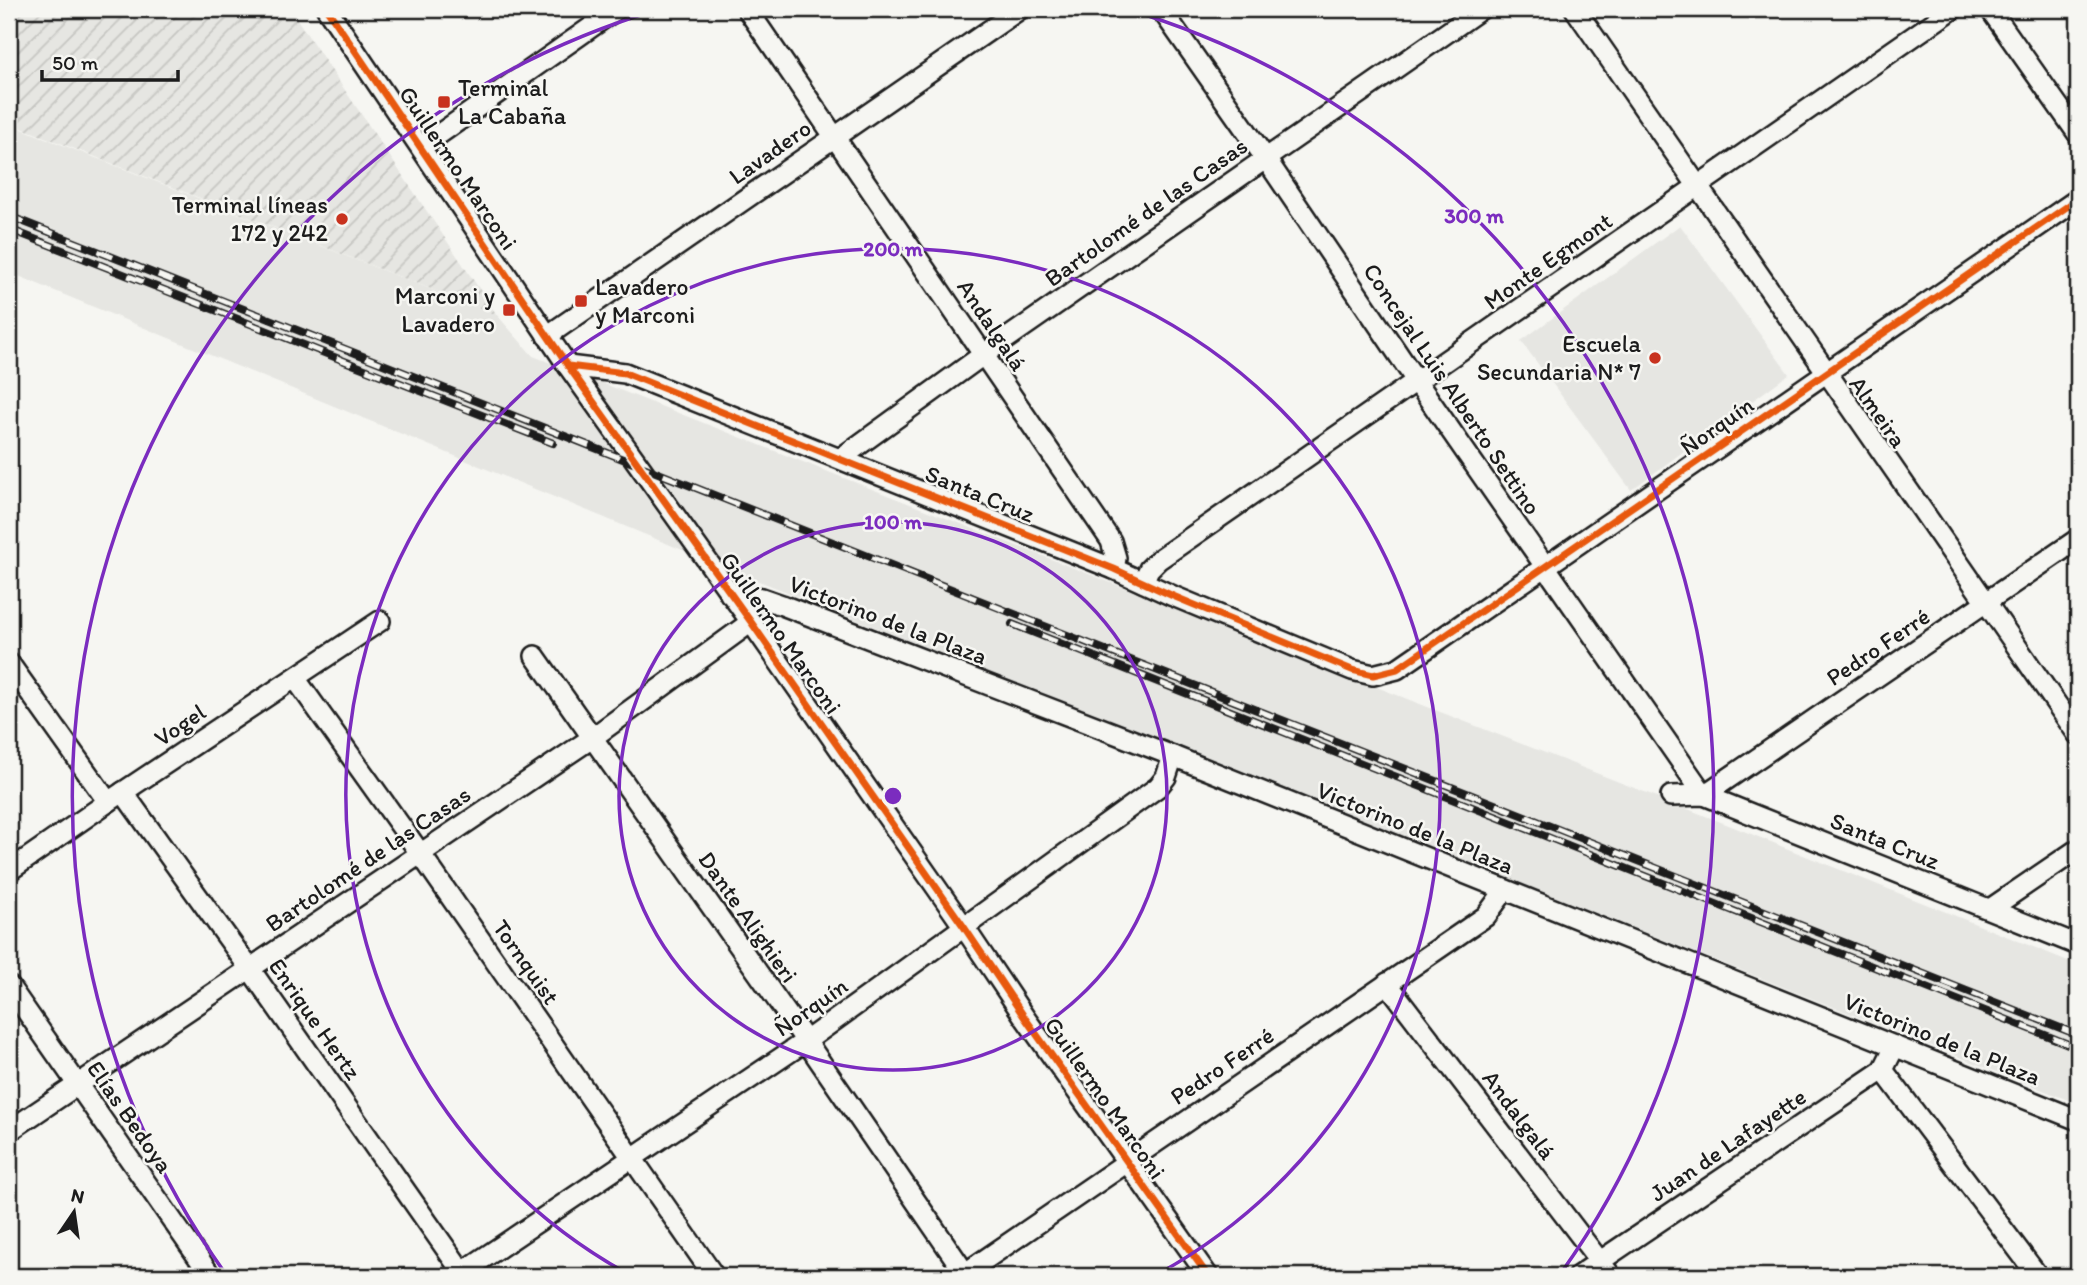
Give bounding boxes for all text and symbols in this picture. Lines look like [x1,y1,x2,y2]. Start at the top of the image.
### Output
scale bar [42,38,178,82]
text: 50 m [52,50,99,75]
place label: Terminal La Cabaña [458,73,567,130]
street label: Guillermo Marconi [393,80,524,255]
marker: Terminal La Cabaña [436,94,452,110]
street label: Lavadero [723,113,816,190]
street label: Bartolomé de las Casas [1039,131,1253,293]
place label: Terminal líneas 172 y 242 [172,190,328,247]
text: 300 m [1444,203,1504,228]
street label: Monte Egmont [1478,206,1618,316]
marker: Terminal líneas 172 y 242 [334,211,350,227]
text: 200 m [863,236,923,261]
street label: Concejal Luis Alberto Settino [1357,257,1548,520]
place label: Lavadero y Marconi [595,272,695,329]
street label: Andalgalá [951,273,1034,377]
place label: Marconi y Lavadero [395,281,495,338]
marker: Lavadero y Marconi [573,293,589,309]
marker: Marconi y Lavadero [501,302,517,318]
place label: Escuela Secundaria N* 7 [1477,329,1642,386]
marker: Escuela Secundaria N* 7 [1647,350,1663,366]
street label: Almeira [1843,370,1914,454]
street label: Ñorquín [1674,390,1759,461]
street label: Santa Cruz [921,459,1039,529]
text: 100 m [864,509,922,534]
street label: Guillermo Marconi [715,546,848,719]
street label: Victorino de la Plaza [785,568,991,671]
street label: Pedro Ferré [1820,601,1935,692]
street label: Vogel [148,697,211,752]
street label: Victorino de la Plaza [1313,775,1518,880]
street label: Bartolomé de las Casas [260,779,476,938]
centre of rings [881,784,905,808]
street label: Santa Cruz [1826,806,1944,876]
street label: Dante Alighieri [692,845,804,988]
street label: Tornquist [487,914,566,1010]
street label: Enrique Hertz [263,952,368,1085]
street label: Ñorquín [768,971,853,1042]
street label: Victorino de la Plaza [1840,986,2045,1091]
street label: Guillermo Marconi [1039,1011,1172,1184]
street label: Pedro Ferré [1164,1020,1279,1111]
street label: Elías Bedoya [81,1055,180,1179]
street label: Andalgalá [1476,1064,1563,1166]
street label: Juan de Lafayette [1644,1082,1811,1208]
north arrow [38,1176,108,1246]
text: N [69,1183,87,1209]

